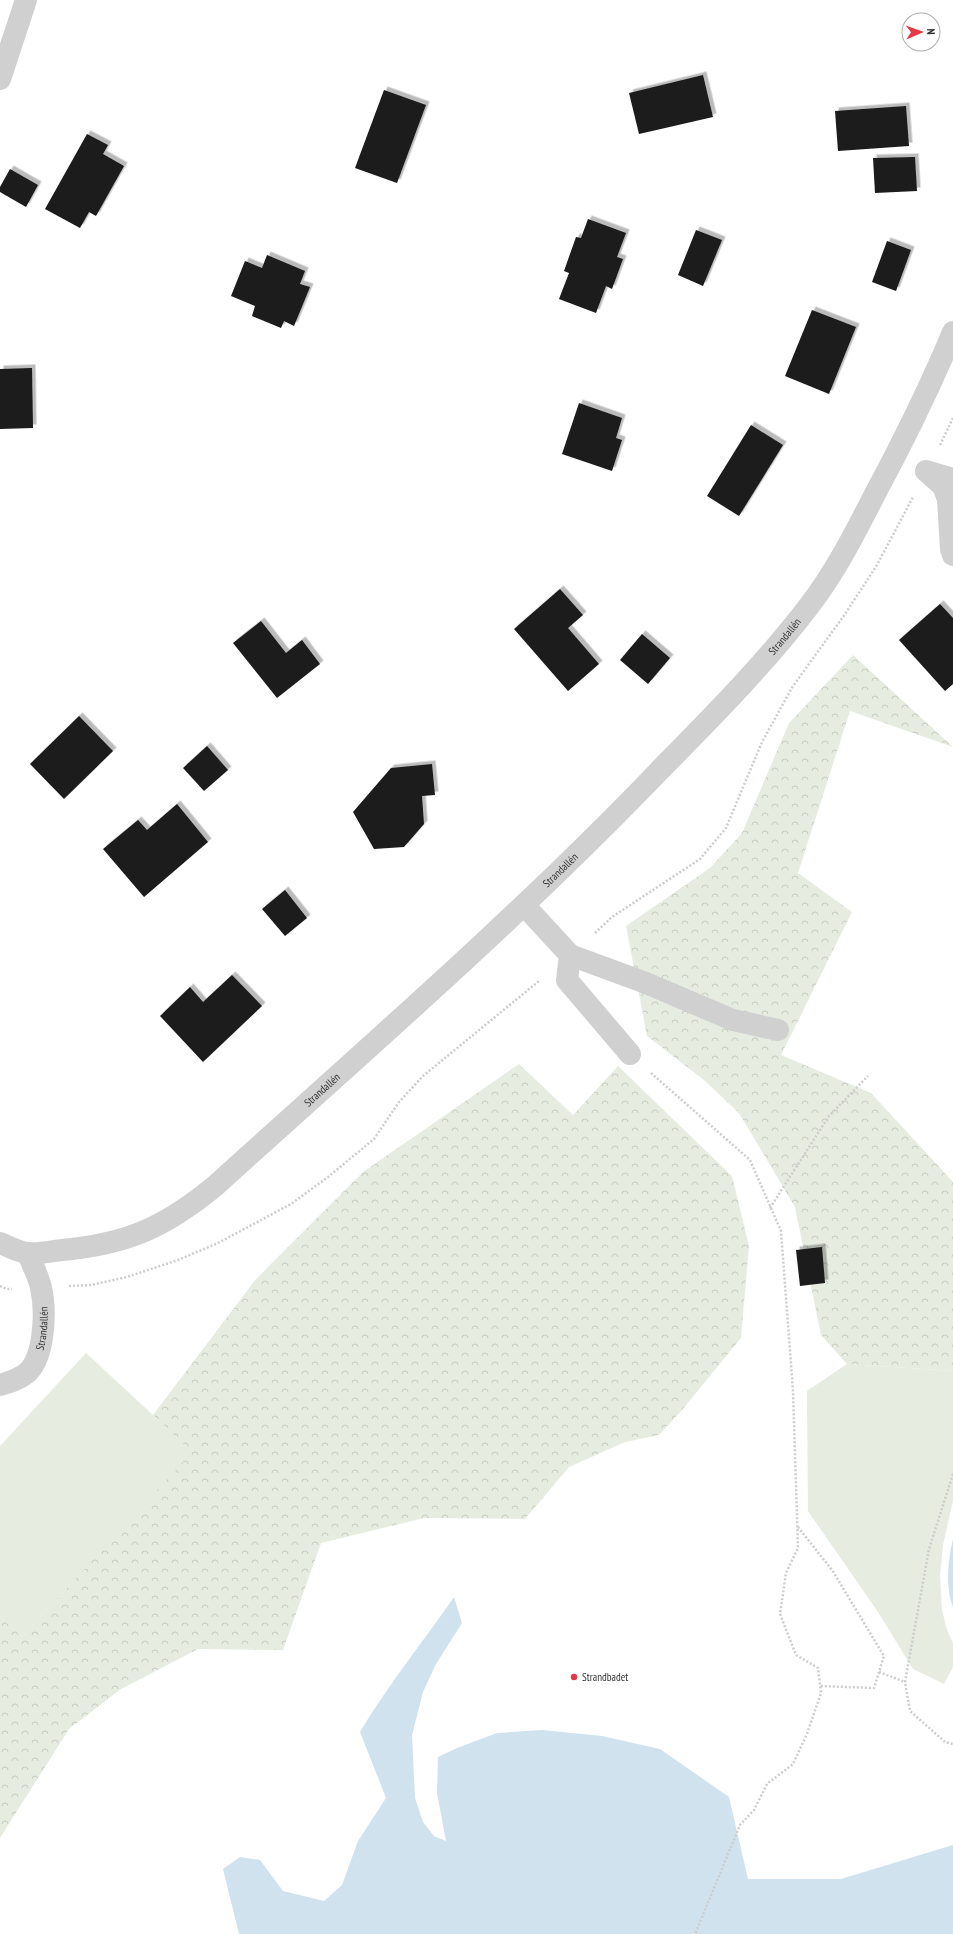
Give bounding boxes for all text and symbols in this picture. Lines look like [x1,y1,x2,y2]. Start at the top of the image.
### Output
north arrow [901,12,941,52]
text: N [924,28,938,35]
street label: Strandallén [765,615,804,658]
street label: Strandallén [540,850,581,890]
street label: Strandallén [301,1070,343,1109]
street label: Strandallén [33,1306,51,1352]
place label: Strandbadet [582,1670,628,1684]
marker: Strandbadet [569,1672,579,1682]

